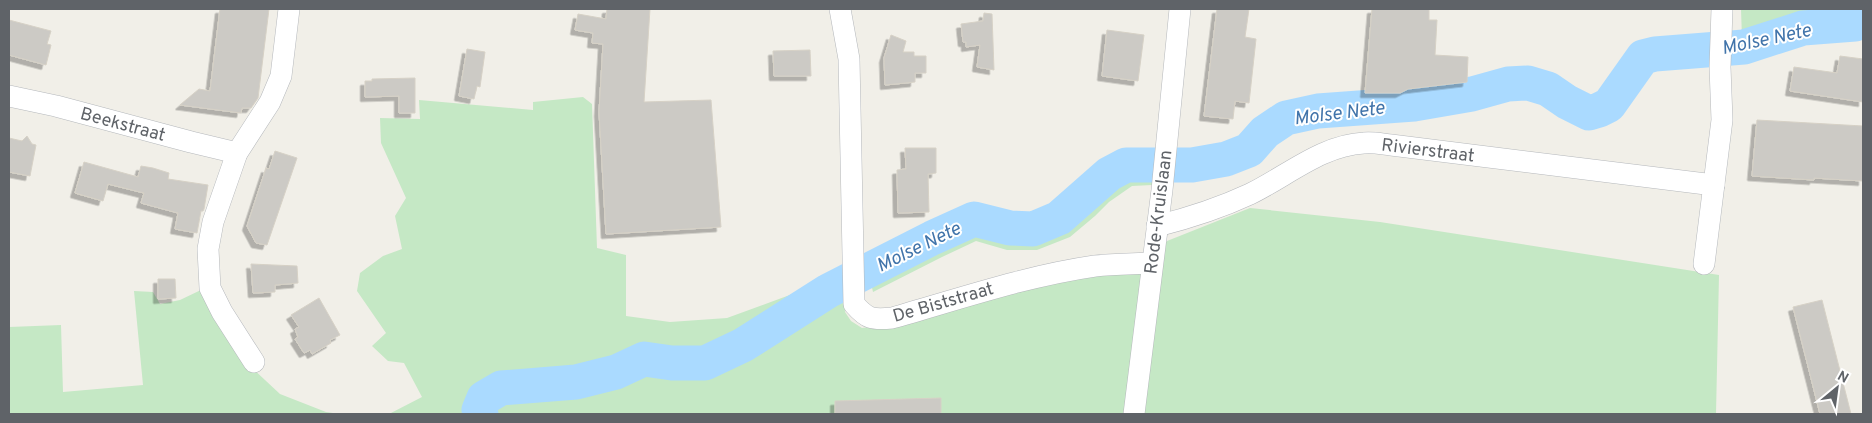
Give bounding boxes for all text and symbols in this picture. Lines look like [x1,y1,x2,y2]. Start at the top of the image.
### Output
water label: Molse Nete [1720,19,1814,61]
water label: Molse Nete [1293,97,1386,131]
street label: Beekstraat [77,103,168,148]
street label: Rivierstraat [1380,134,1476,169]
street label: Rode-Kruislaan [1140,149,1179,276]
water label: Molse Nete [873,217,965,278]
street label: De Biststraat [890,278,996,329]
north arrow [1812,363,1862,413]
text: N [1834,368,1851,388]

